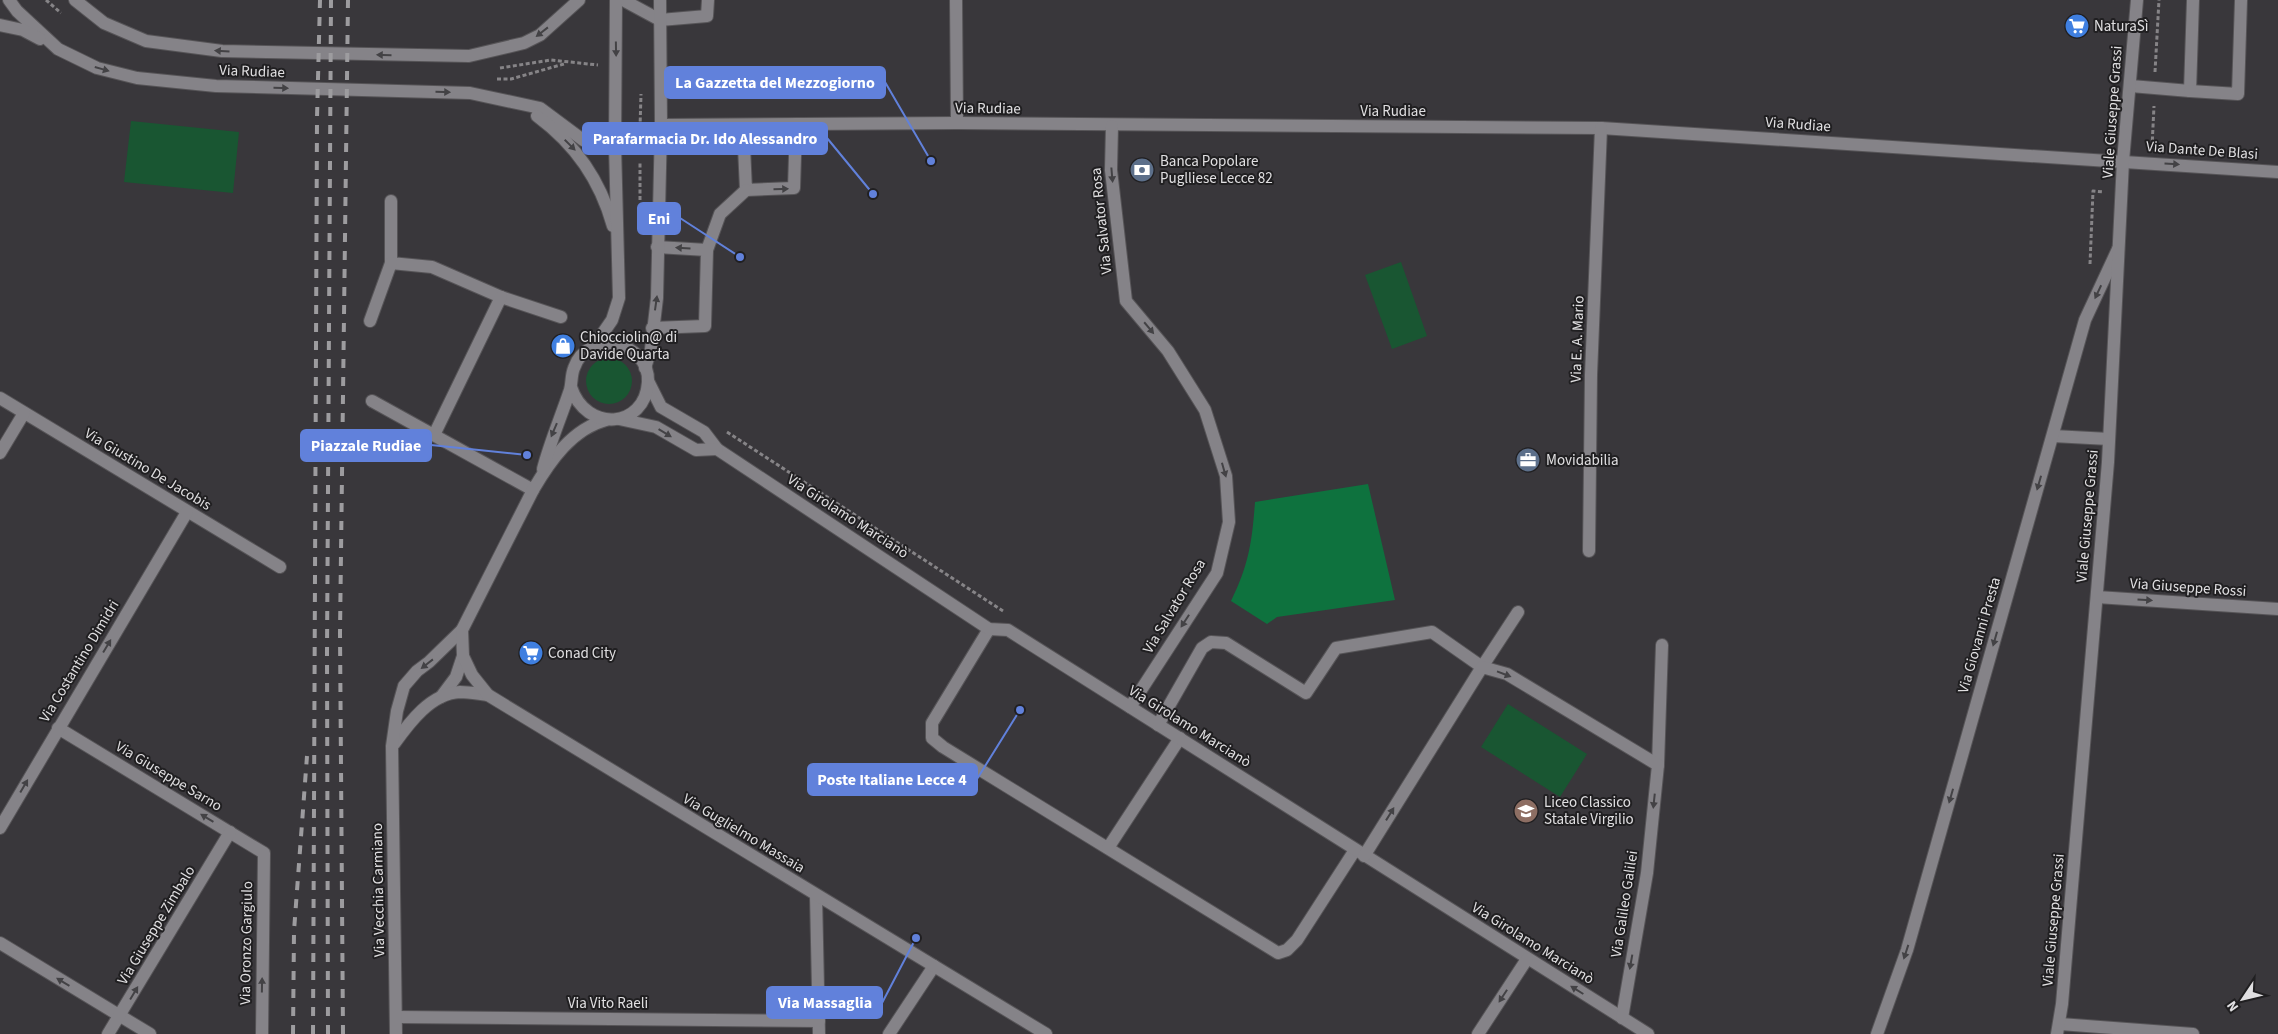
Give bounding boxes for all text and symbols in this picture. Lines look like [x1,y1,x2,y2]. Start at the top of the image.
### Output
supermarket icon: NaturaSì [2064,13,2090,39]
place label: NaturaSì [2094,16,2148,37]
one-way arrow [535,27,549,37]
one-way arrow [612,41,620,57]
street label: Viale Giuseppe Grassi [2097,45,2128,179]
one-way arrow [214,46,230,54]
one-way arrow [376,51,392,59]
street label: Via Rudiae [219,60,285,83]
one-way arrow [95,65,110,73]
callout: La Gazzetta del Mezzogiorno [665,67,885,98]
text: La Gazzetta del Mezzogiorno [675,72,875,94]
one-way arrow [273,84,289,92]
one-way arrow [435,88,451,96]
street label: Via Rudiae [955,97,1021,120]
street label: Via Rudiae [1360,101,1426,122]
street label: Via Rudiae [1764,112,1831,137]
callout: Parafarmacia Dr. Ido Alessandro [583,123,827,154]
text: Parafarmacia Dr. Ido Alessandro [593,128,817,150]
street label: Via Dante De Blasi [2145,136,2259,165]
one-way arrow [563,139,575,151]
place label: Banca Popolare Puglliese Lecce 82 [1160,151,1273,189]
bank icon: Banca Popolare Puglliese Lecce 82 [1129,157,1155,183]
one-way arrow [2164,160,2180,168]
street label: Via Salvator Rosa [1085,167,1118,275]
one-way arrow [1108,167,1116,183]
one-way arrow [773,184,789,192]
callout: Eni [638,203,680,234]
text: Eni [648,208,670,230]
one-way arrow [675,244,691,252]
one-way arrow [2094,285,2102,299]
one-way arrow [652,295,660,311]
street label: Via E. A. Mario [1565,295,1590,383]
one-way arrow [1144,321,1155,334]
place label: Chiocciolin@ di Davide Quarta [580,327,677,365]
shop icon: Chiocciolin@ di Davide Quarta [550,333,576,359]
street label: Via Giustino De Jacobis [80,423,215,516]
one-way arrow [550,423,558,437]
one-way arrow [659,428,672,437]
callout: Piazzale Rudiae [301,430,431,461]
text: Piazzale Rudiae [311,435,421,457]
office icon: Movidabilia [1515,447,1541,473]
street label: Viale Giuseppe Grassi [2071,449,2104,583]
place label: Movidabilia [1546,450,1619,471]
one-way arrow [1220,463,1228,478]
street label: Via Girolamo Marcianò [783,469,913,564]
one-way arrow [2035,475,2043,491]
street label: Via Salvator Rosa [1138,555,1211,658]
street label: Via Giuseppe Rossi [2129,573,2247,602]
street label: Via Giovanni Presta [1953,575,2006,696]
street label: Via Costantino Dimidri [35,596,124,726]
one-way arrow [2138,597,2154,605]
one-way arrow [1180,615,1190,628]
one-way arrow [1991,632,1999,647]
one-way arrow [103,640,112,653]
supermarket icon: Conad City [518,640,544,666]
place label: Conad City [548,643,616,664]
one-way arrow [421,658,434,669]
one-way arrow [1497,670,1512,678]
street label: Via Girolamo Marcianò [1124,680,1255,773]
street label: Via Giuseppe Sarno [111,736,226,817]
callout: Poste Italiane Lecce 4 [808,764,977,795]
text: Poste Italiane Lecce 4 [817,769,967,791]
one-way arrow [20,780,29,793]
one-way arrow [1946,788,1954,803]
street label: Via Guglielmo Massaia [679,789,809,878]
place label: Liceo Classico Statale Virgilio [1544,792,1634,830]
one-way arrow [1650,793,1658,809]
school or university icon: Liceo Classico Statale Virgilio [1513,798,1539,824]
one-way arrow [1385,808,1394,821]
one-way arrow [201,814,214,823]
street label: Via Vecchia Carmiano [367,823,390,957]
street label: Via Galileo Galilei [1606,849,1643,959]
street label: Viale Giuseppe Grassi [2037,853,2070,987]
street label: Via Giuseppe Zimbalo [112,862,200,989]
street label: Via Oronzo Gargiulo [235,881,258,1005]
street label: Via Girolamo Marcianò [1467,897,1598,990]
one-way arrow [1902,945,1910,960]
one-way arrow [1626,954,1634,970]
north arrow [2218,974,2268,1024]
one-way arrow [57,977,70,986]
one-way arrow [258,977,266,993]
one-way arrow [1570,985,1584,994]
one-way arrow [129,986,138,999]
callout: Via Massaglia [767,987,882,1018]
one-way arrow [1498,990,1508,1003]
text: Via Massaglia [777,992,872,1014]
street label: Via Vito Raeli [568,993,648,1014]
text: N [2222,996,2244,1015]

